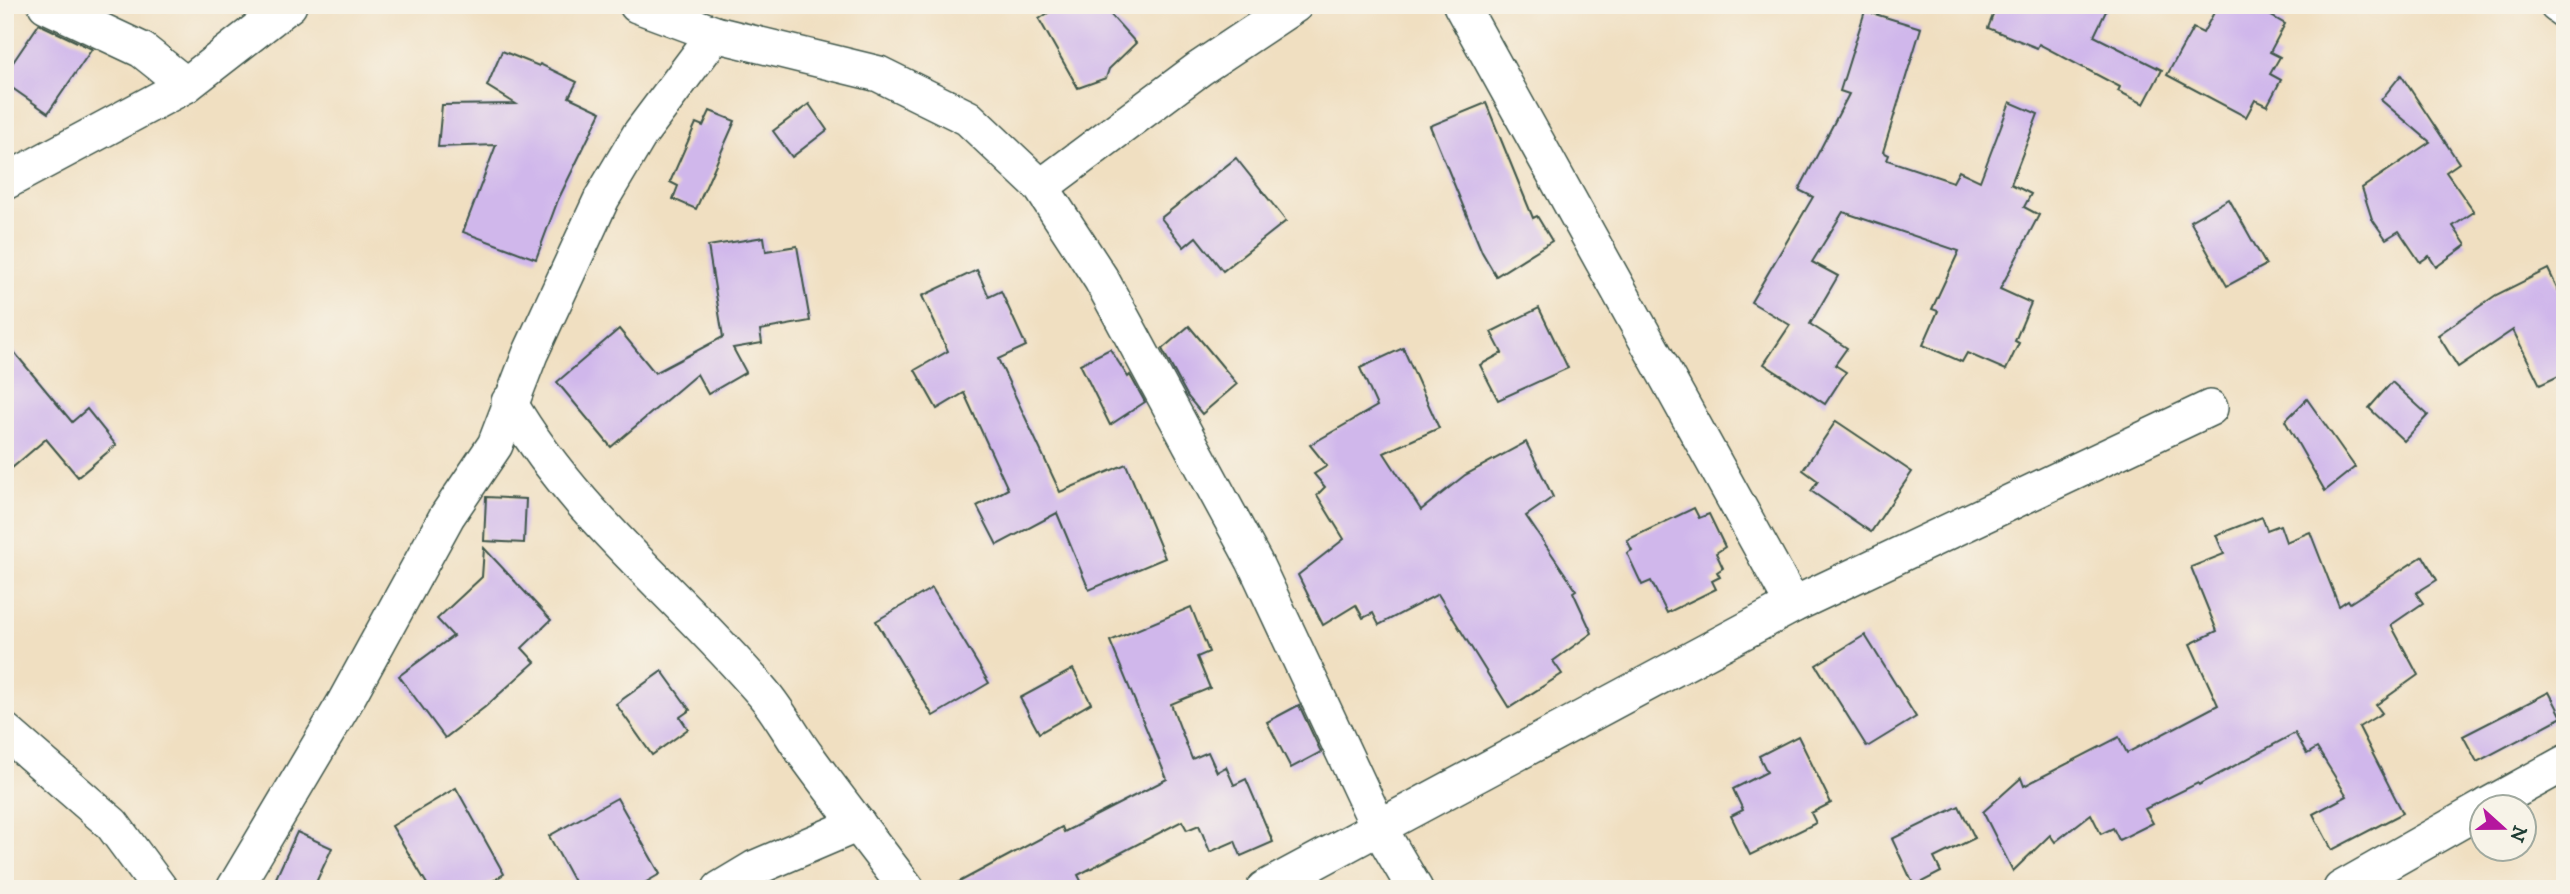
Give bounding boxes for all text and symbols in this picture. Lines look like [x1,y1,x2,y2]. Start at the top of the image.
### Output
north arrow [2468,792,2538,862]
text: N [2504,822,2531,845]

